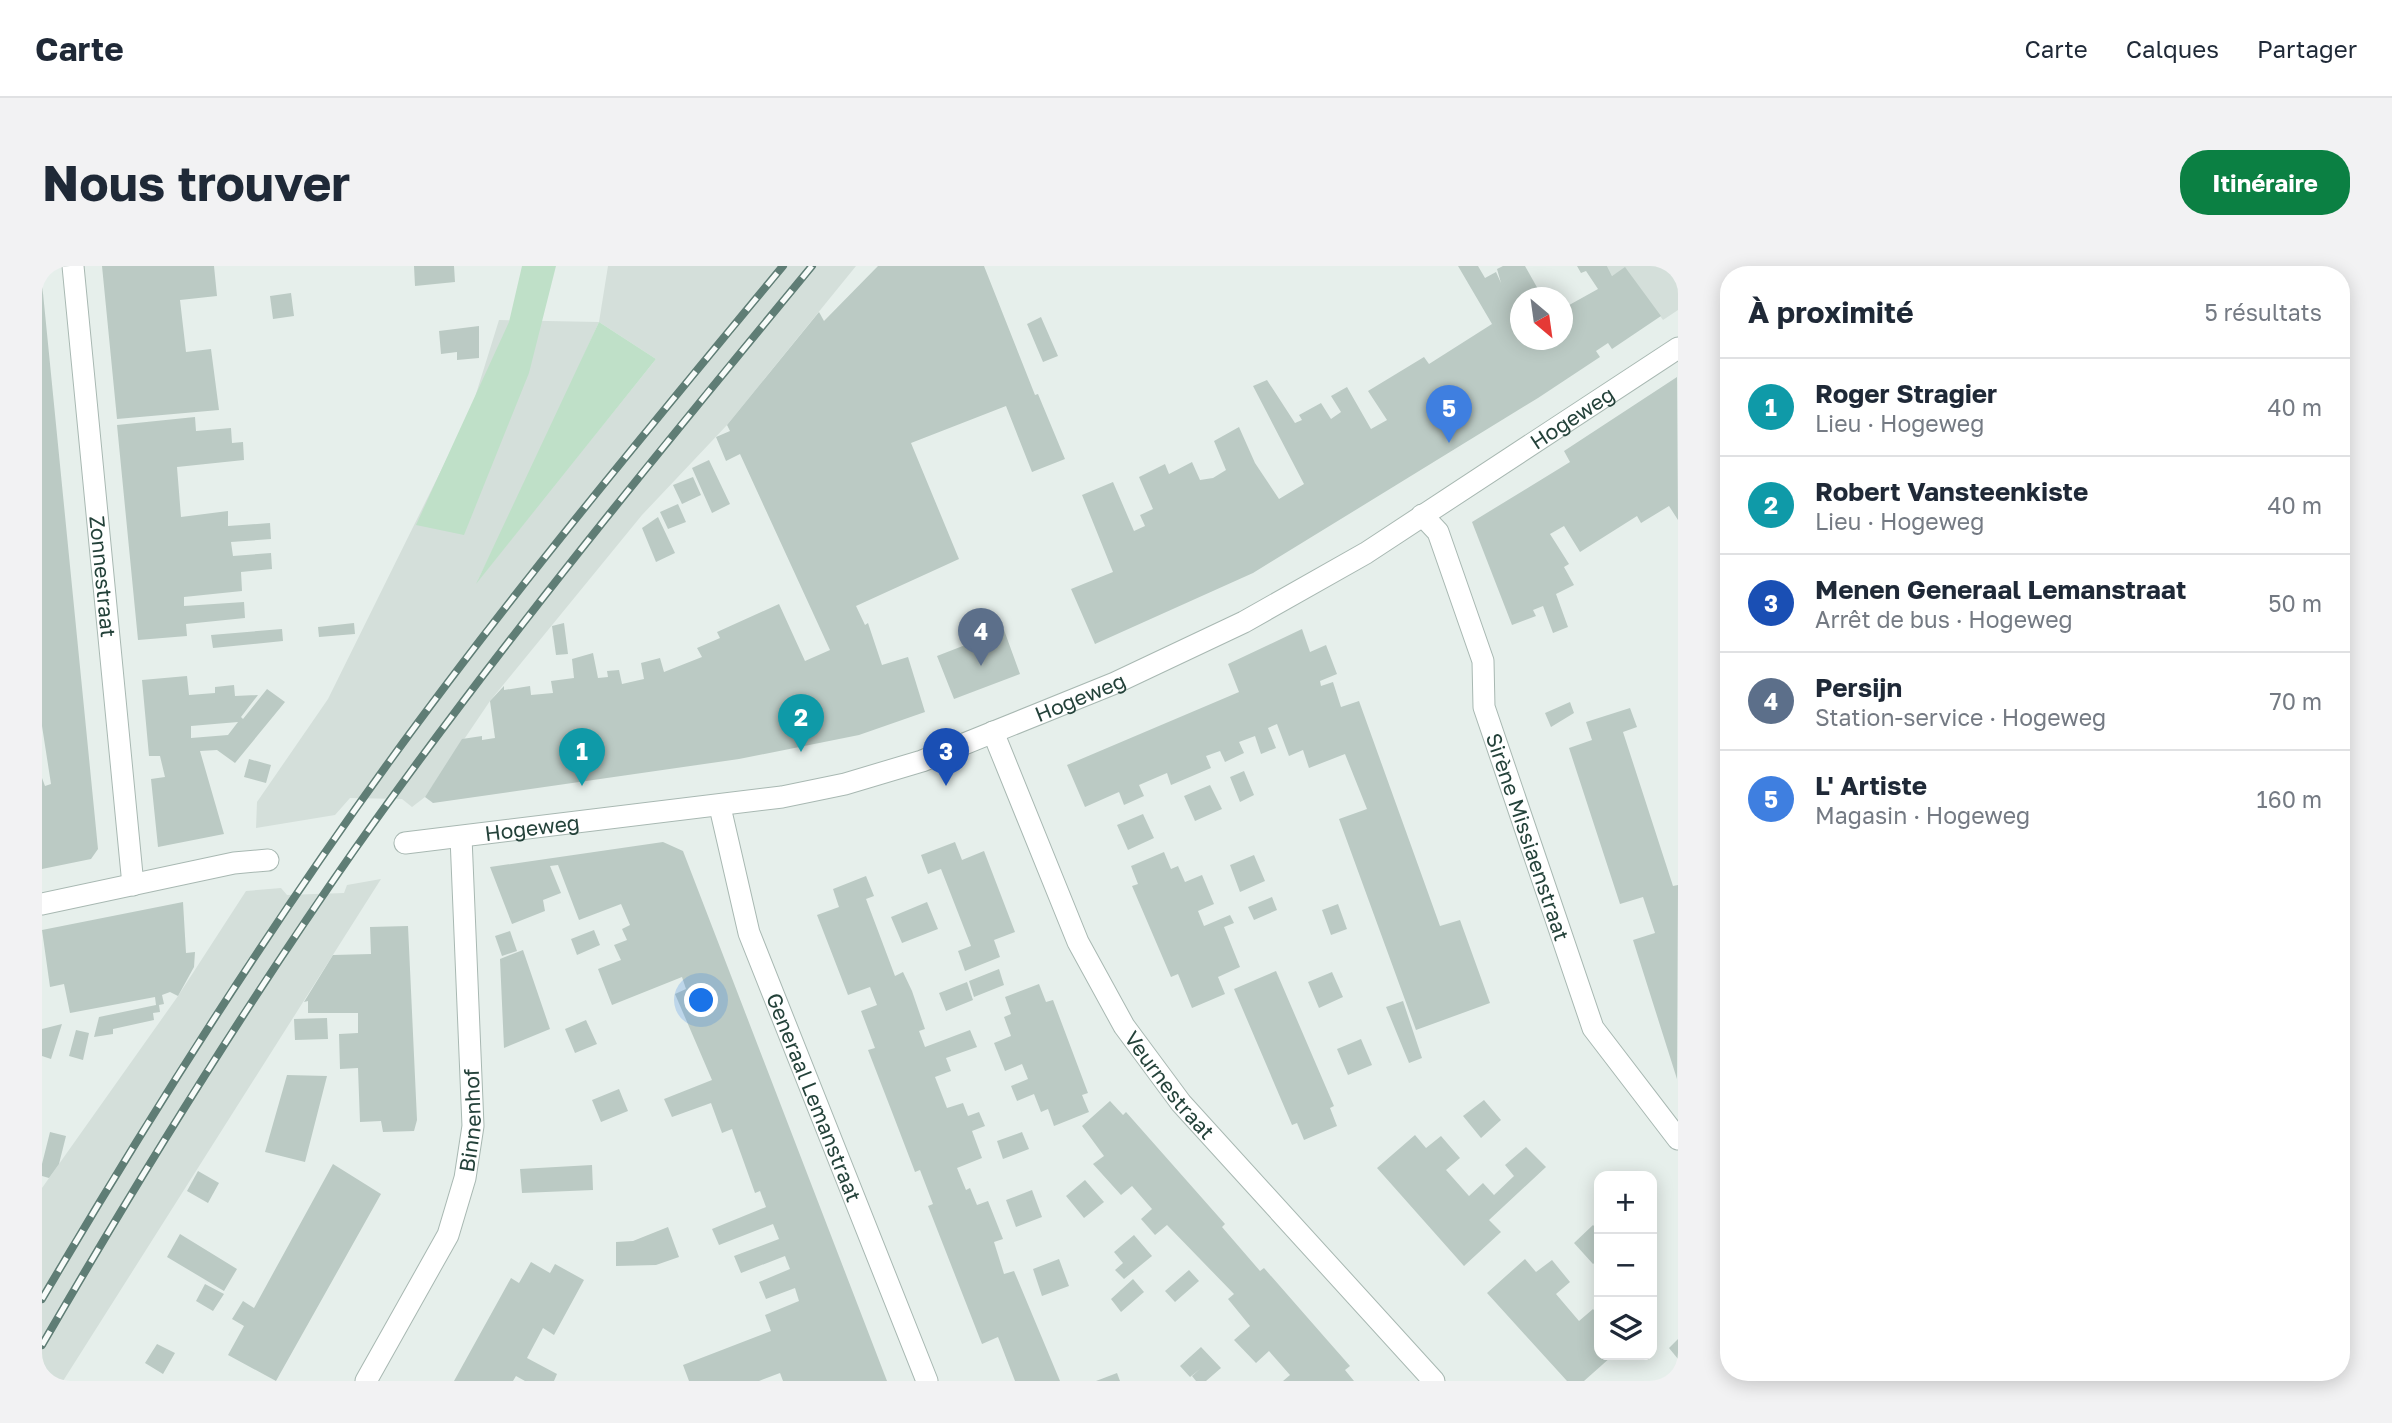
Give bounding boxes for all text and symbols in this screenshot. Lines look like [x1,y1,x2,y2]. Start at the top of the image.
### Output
text: Carte [35,29,124,68]
text: Carte [2024,34,2088,63]
text: Calques [2126,34,2219,63]
text: Partager [2257,34,2357,63]
button: Itinéraire [2180,150,2350,215]
text: Nous trouver [42,153,350,212]
north arrow [1510,287,1573,350]
text: À proximité [1748,294,1914,330]
text: 5 résultats [2204,298,2322,326]
text: Roger Stragier [1815,378,1997,409]
street label: Hogeweg [1525,381,1619,455]
pin: 5 [1426,385,1472,443]
text: 1 [1765,393,1777,421]
text: 40 m [2268,393,2322,421]
text: Lieu · Hogeweg [1815,409,1984,437]
text: Robert Vansteenkiste [1815,476,2088,507]
text: 2 [1764,491,1778,519]
text: 40 m [2268,491,2322,519]
text: Lieu · Hogeweg [1815,507,1984,535]
street label: Zonnestraat [84,514,122,639]
text: Menen Generaal Lemanstraat [1815,574,2186,605]
text: 3 [1764,589,1778,617]
text: 50 m [2268,589,2322,617]
text: Arrêt de bus · Hogeweg [1815,605,2073,633]
pin: 4 [958,608,1004,666]
street label: Hogeweg [1031,667,1130,727]
text: Persijn [1815,672,1902,703]
text: 4 [1764,687,1778,715]
text: 70 m [2269,687,2322,715]
pin: 2 [778,694,824,752]
text: Station-service · Hogeweg [1815,703,2106,731]
pin: 1 [559,728,605,786]
pin: 3 [923,728,969,786]
street label: Sirène Missiaenstraat [1481,729,1575,944]
text: L' Artiste [1815,770,1927,801]
text: 5 [1764,785,1778,813]
text: 160 m [2257,785,2322,813]
text: Magasin · Hogeweg [1815,801,2030,829]
street label: Hogeweg [483,809,581,846]
your location [684,983,718,1017]
street label: Generaal Lemanstraat [761,989,867,1205]
street label: Veurnestraat [1119,1026,1220,1144]
street label: Binnenhof [453,1068,486,1174]
map controls [1594,1171,1657,1360]
button: + [1594,1171,1657,1234]
button: − [1594,1234,1657,1297]
button: layers [1594,1297,1657,1360]

